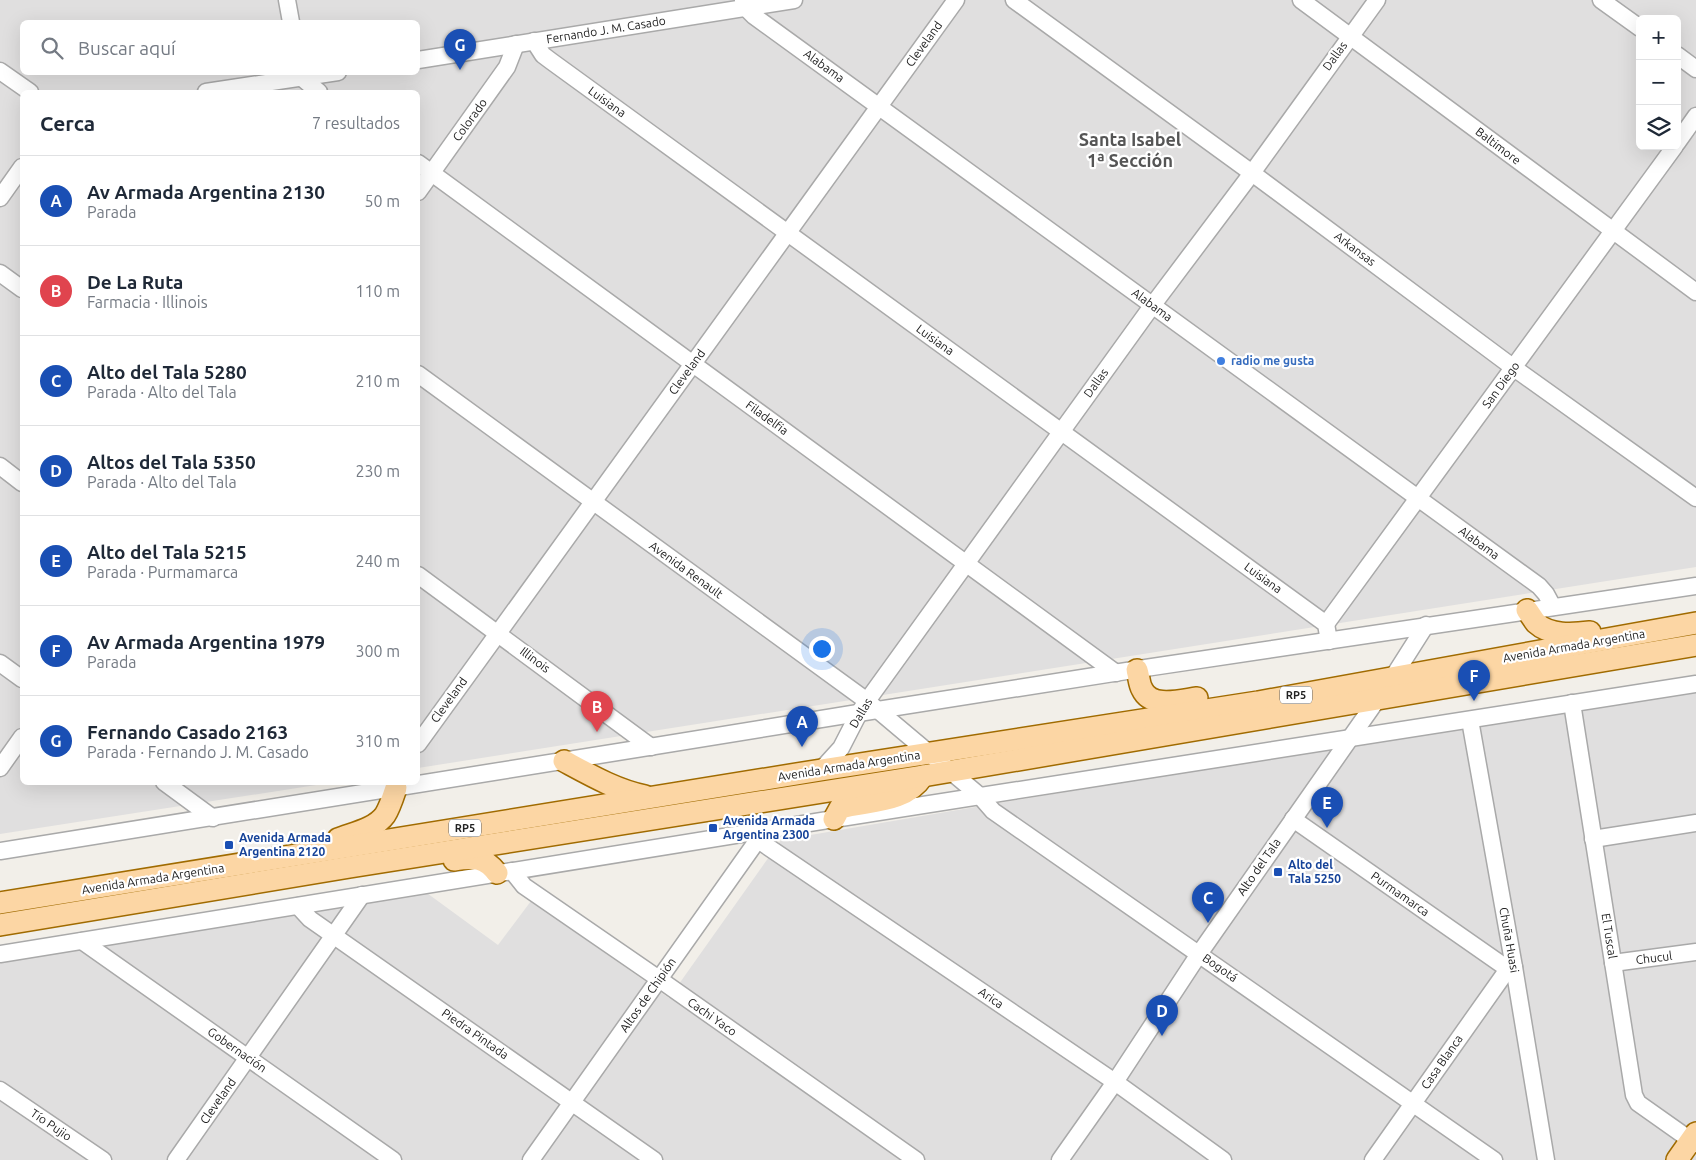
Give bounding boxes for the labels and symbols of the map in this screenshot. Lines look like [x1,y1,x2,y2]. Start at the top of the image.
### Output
street label: Fernando J. M. Casado [545,14,667,45]
street label: Cleveland [903,19,944,69]
pin: G [444,29,476,70]
street label: Dallas [1320,39,1349,73]
street label: Alabama [802,47,847,85]
street label: Luisiana [586,84,629,120]
street label: Colorado [450,96,489,143]
street label: Baltimore [1473,124,1523,167]
district label: Santa Isabel 1ª Sección [1079,129,1182,170]
street label: Arkansas [1332,229,1378,268]
street label: Alabama [1130,286,1175,324]
street label: Luisiana [914,322,957,358]
street label: Cleveland [666,347,707,397]
place label: radio me gusta [1231,354,1314,367]
marker: radio me gusta [1215,355,1227,367]
street label: San Diego [1479,359,1522,410]
street label: Dallas [1081,366,1110,400]
street label: Filadelfia [744,398,791,437]
street label: Alabama [1457,524,1502,562]
street label: Avenida Renault [647,539,726,601]
street label: Luisiana [1242,560,1285,596]
street label: Avenida Armada Argentina [1502,627,1646,664]
your location [809,636,835,662]
street label: Illinois [518,644,553,675]
pin: F [1458,660,1490,701]
street label: Cleveland [428,675,469,725]
road number: RP5 [1280,686,1312,704]
pin: B [581,691,613,732]
street label: Dallas [847,696,874,730]
pin: A [786,706,818,747]
street label: Avenida Armada Argentina [777,748,921,783]
pin: E [1311,787,1343,828]
place label: Avenida Armada Argentina 2300 [723,814,815,841]
road number: RP5 [449,820,481,836]
marker: Avenida Armada Argentina 2300 [707,822,719,834]
place label: Avenida Armada Argentina 2120 [239,831,331,858]
street label: Alto del Tala [1234,836,1283,898]
marker: Avenida Armada Argentina 2120 [223,839,235,851]
place label: Alto del Tala 5250 [1288,858,1341,885]
street label: Avenida Armada Argentina [81,861,225,896]
marker: Alto del Tala 5250 [1272,866,1284,878]
street label: Purmamarca [1369,869,1432,918]
pin: C [1192,882,1224,923]
street label: Chuña Huasi [1497,906,1522,974]
street label: El Tuscal [1599,912,1620,960]
street label: Chucul [1635,949,1673,966]
street label: Bogotá [1200,951,1240,984]
street label: Altos de Chipión [617,955,678,1034]
street label: Arica [976,985,1006,1011]
street label: Cachi Yaco [685,995,739,1038]
pin: D [1146,995,1178,1036]
street label: Piedra Pintada [440,1006,511,1061]
street label: Gobernación [205,1025,269,1075]
street label: Casa Blanca [1418,1032,1465,1091]
street label: Cleveland [197,1075,238,1126]
street label: Tío Pujio [28,1106,74,1143]

